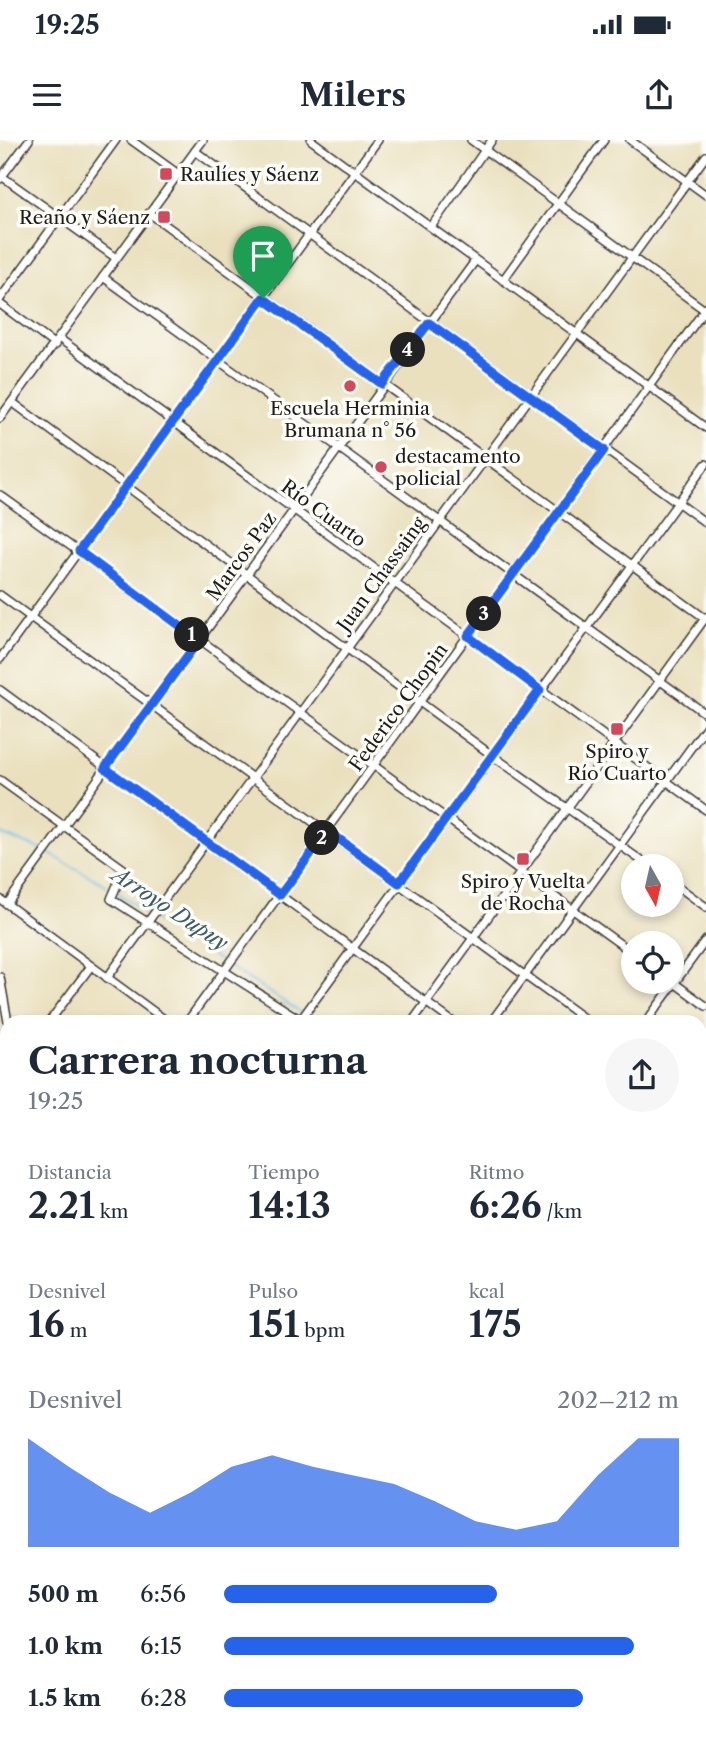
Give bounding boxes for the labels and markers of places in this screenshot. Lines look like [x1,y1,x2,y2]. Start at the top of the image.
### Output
place label: Raulíes y Sáenz [180,163,319,186]
marker: Raulíes y Sáenz [158,166,174,182]
place label: Reaño y Sáenz [19,206,150,229]
marker: Reaño y Sáenz [156,209,172,225]
pin [233,226,293,298]
pin: 4 [390,332,426,368]
marker: Escuela Herminia Brumana n° 56 [342,378,358,394]
place label: Escuela Herminia Brumana n° 56 [270,397,430,442]
place label: destacamento policial [395,445,521,490]
marker: destacamento policial [373,459,389,475]
pin: 3 [466,596,502,631]
pin: 1 [174,617,210,652]
marker: Spiro y Río Cuarto [609,721,625,737]
place label: Spiro y Río Cuarto [567,740,667,785]
pin: 2 [304,820,340,856]
marker: Spiro y Vuelta de Rocha [515,851,531,867]
place label: Spiro y Vuelta de Rocha [461,870,585,915]

